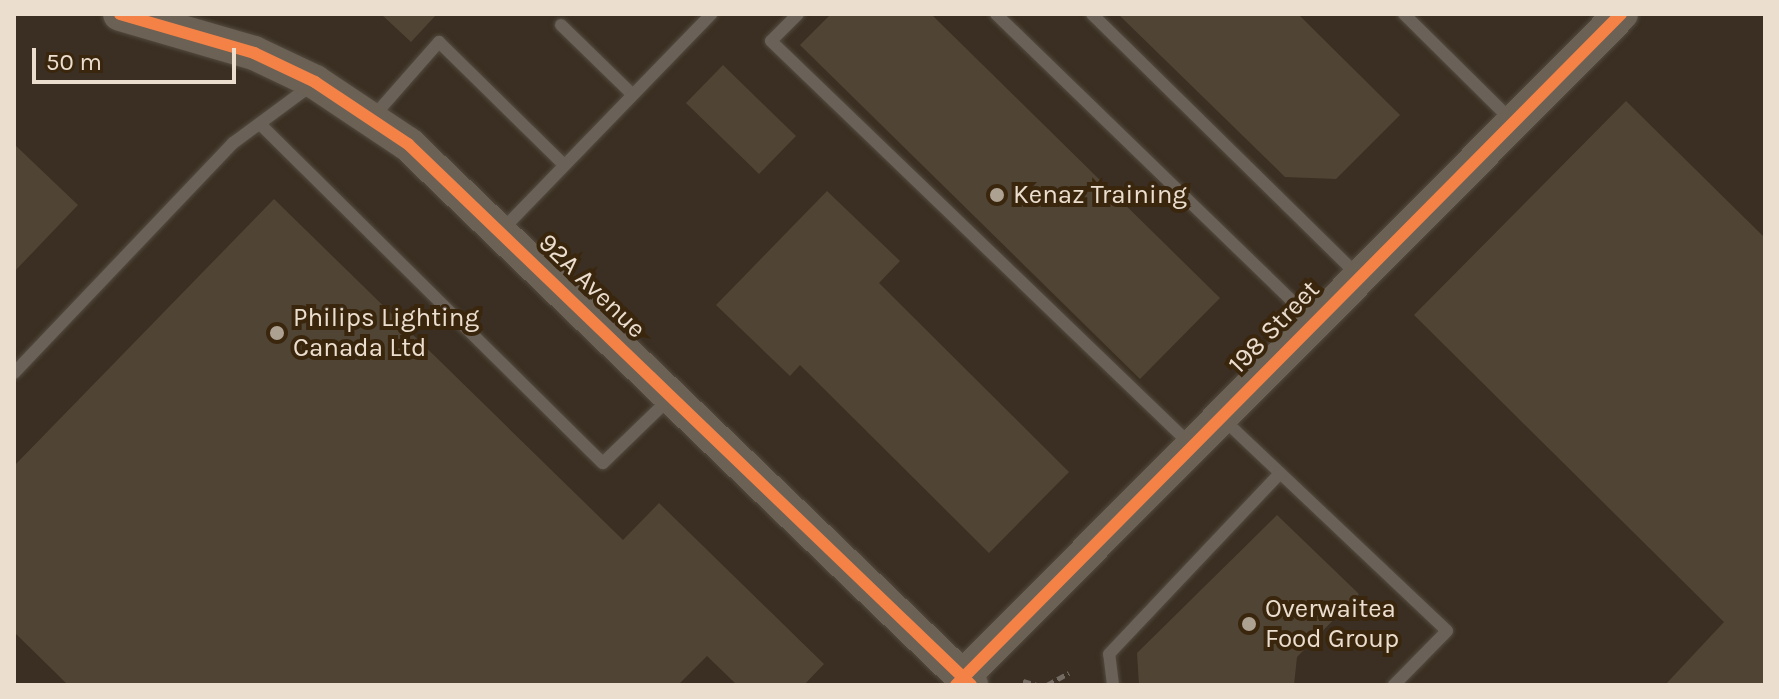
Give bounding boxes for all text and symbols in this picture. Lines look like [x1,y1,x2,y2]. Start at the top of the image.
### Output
scale bar [36,32,240,82]
text: 50 m [46,48,102,76]
place label: Kenaz Training [1013,179,1187,211]
marker: Kenaz Training [988,186,1006,204]
street label: 92A Avenue [532,227,652,345]
street label: 198 Street [1222,274,1326,380]
place label: Philips Lighting Canada Ltd [293,302,479,364]
marker: Philips Lighting Canada Ltd [268,324,286,342]
place label: Overwaitea Food Group [1265,593,1399,654]
marker: Overwaitea Food Group [1240,615,1258,633]

